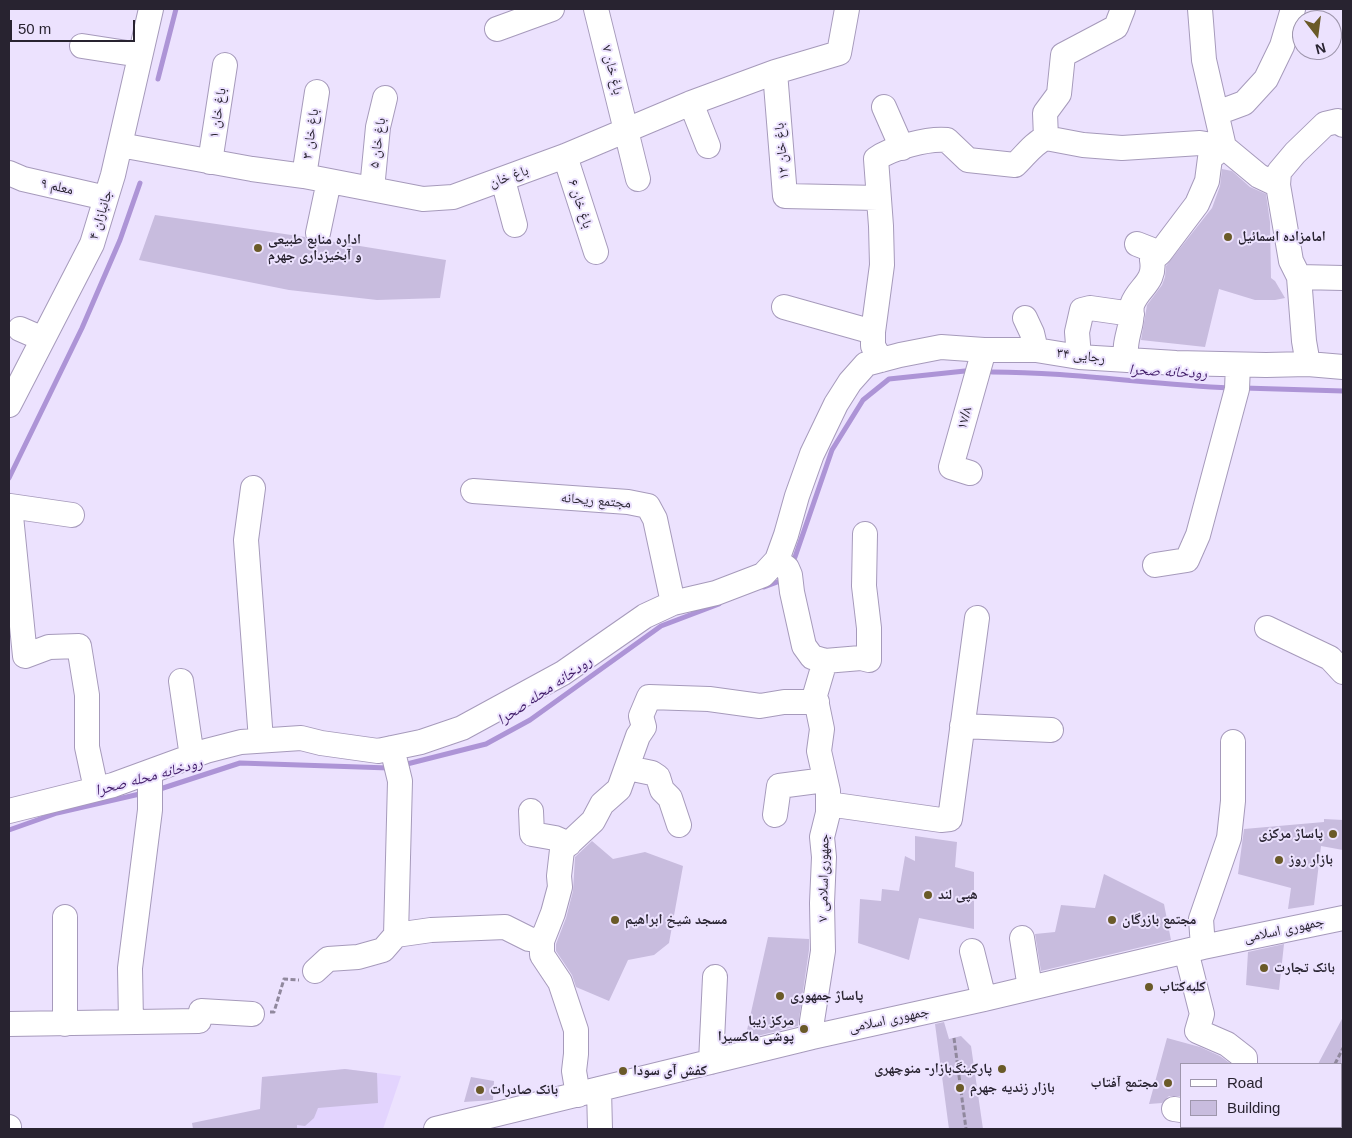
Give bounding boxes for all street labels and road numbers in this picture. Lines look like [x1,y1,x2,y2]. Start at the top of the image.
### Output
street label: باغ خان ۷ [598,43,626,97]
street label: باغ خان ۱ [206,87,230,139]
street label: باغ خان ۳ [299,108,323,160]
street label: باغ خان ۵ [366,117,390,169]
street label: باغ خان ۱۲ [771,122,793,180]
street label: باغ خان [487,162,531,192]
street label: معلم ۹ [39,175,75,199]
street label: باغ خان ۶ [564,177,596,231]
street label: جانبازان ۴ [86,188,116,242]
street label: رجایی ۳۴ [1056,345,1106,367]
street label: ۱۷/۸ [954,405,976,431]
street label: مجتمع ریحانه [560,490,632,512]
street label: جمهوری‌اسلامی ۷ [815,834,833,922]
street label: جمهوری اسلامی [1242,913,1326,947]
street label: جمهوری اسلامی [847,1003,931,1037]

